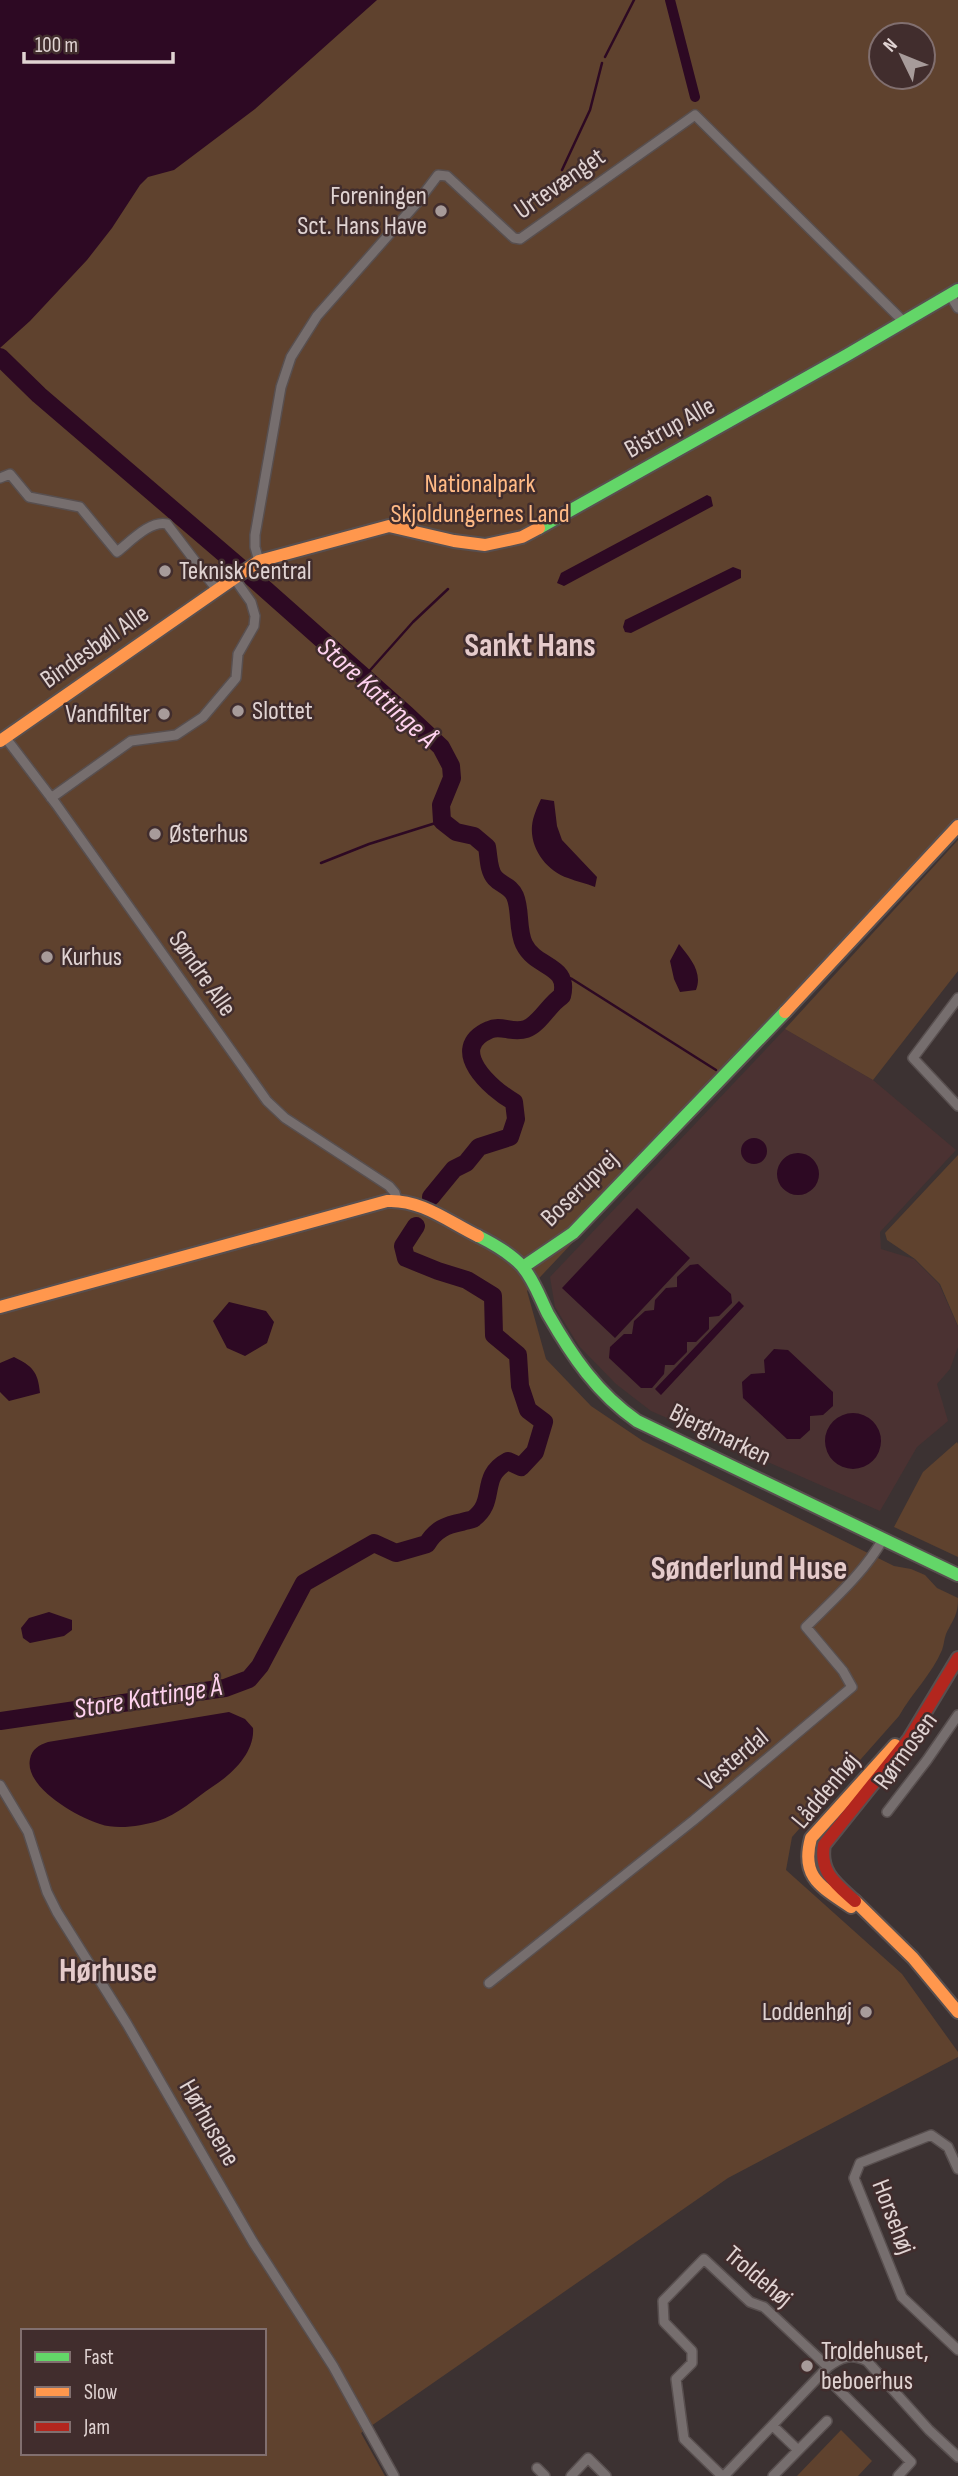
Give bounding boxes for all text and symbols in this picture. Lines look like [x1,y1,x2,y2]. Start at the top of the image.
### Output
scale bar [24,21,173,65]
north arrow [867,21,937,91]
text: 100 m [35,33,78,58]
text: N [879,34,903,57]
street label: Urtevænget [509,142,611,226]
place label: Foreningen Sct. Hans Have [297,181,427,242]
marker: Foreningen Sct. Hans Have [433,203,449,219]
street label: Bistrup Alle [619,391,721,465]
park label: Nationalpark Skjoldungernes Land [390,469,570,530]
place label: Teknisk Central [179,556,312,587]
marker: Teknisk Central [157,563,173,579]
street label: Bindesbøll Alle [35,598,155,696]
district label: Sankt Hans [464,626,596,666]
water label: Store Kattinge Å [310,631,444,755]
place label: Slottet [252,696,313,727]
place label: Vandfilter [65,699,151,730]
marker: Slottet [230,703,246,719]
marker: Vandfilter [156,706,172,722]
place label: Østerhus [169,819,248,850]
marker: Østerhus [147,826,163,842]
street label: Søndre Alle [161,925,243,1023]
place label: Kurhus [61,942,122,973]
marker: Kurhus [39,949,55,965]
street label: Boserupvej [535,1145,625,1233]
street label: Bjergmarken [664,1397,776,1473]
district label: Sønderlund Huse [651,1549,847,1589]
water label: Store Kattinge Å [72,1670,224,1726]
street label: Rørmosen [867,1706,945,1796]
street label: Vesterdal [693,1722,775,1798]
street label: Låddenhøj [785,1747,867,1835]
district label: Hørhuse [59,1951,157,1991]
place label: Loddenhøj [762,1997,852,2028]
marker: Loddenhøj [858,2004,874,2020]
street label: Hørhusene [172,2074,246,2172]
street label: Horsehøj [865,2175,921,2259]
street label: Troldehøj [718,2240,798,2314]
legend [21,2329,266,2455]
place label: Troldehuset, beboerhus [821,2336,929,2397]
text: Fast [84,2345,114,2370]
marker: Troldehuset, beboerhus [799,2358,815,2374]
text: Slow [84,2380,118,2405]
text: Jam [83,2415,110,2440]

